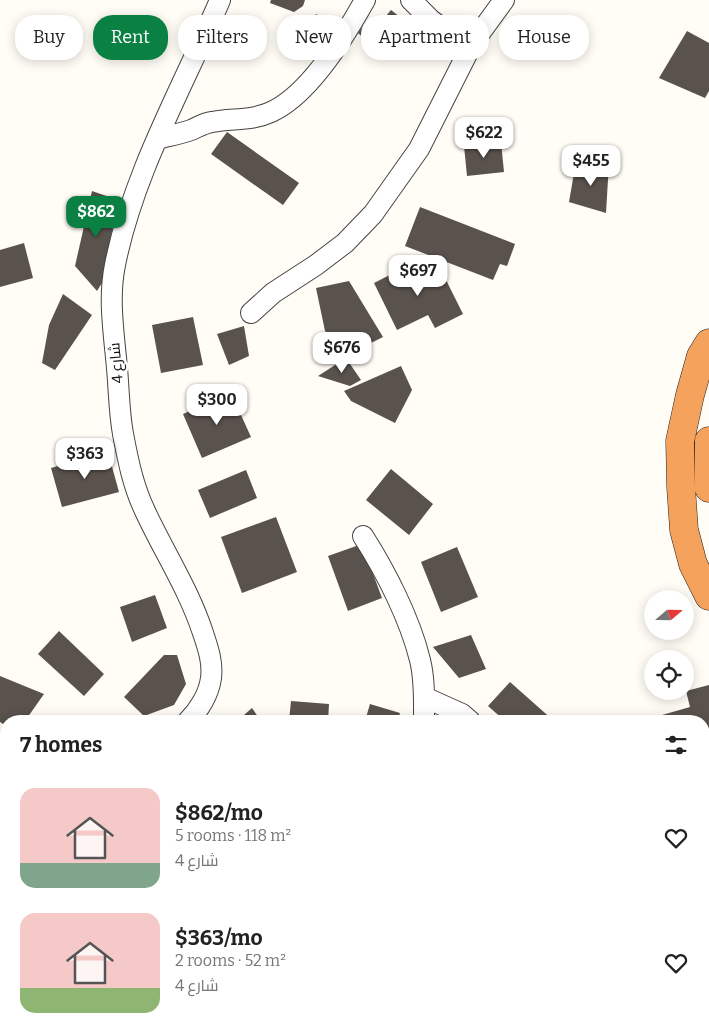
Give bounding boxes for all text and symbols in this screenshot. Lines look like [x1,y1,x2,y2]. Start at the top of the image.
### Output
chip: Buy [15,15,83,60]
chip: Rent [93,15,168,60]
chip: Filters [178,15,267,60]
chip: New [277,15,351,60]
chip: Apartment [361,15,489,60]
chip: House [499,15,589,60]
pin: $622 [454,116,514,159]
text: $622 [465,123,503,142]
pin: $455 [561,144,621,187]
text: $455 [573,151,609,170]
pin: $862 [66,196,126,238]
text: $862 [77,202,115,221]
pin: $697 [388,254,448,297]
text: $697 [400,261,437,280]
pin: $676 [312,332,372,374]
text: $676 [324,338,360,357]
street label: شارع 4 [105,342,129,384]
pin: $300 [187,384,247,426]
text: $300 [197,390,237,409]
pin: $363 [55,438,115,480]
text: $363 [66,444,104,463]
north arrow [644,590,694,640]
map controls [644,590,694,700]
button: locate [644,650,694,700]
icon: filters [662,731,690,759]
text: 7 homes [20,732,102,758]
text: $862/mo [175,800,263,826]
icon: home [60,808,120,868]
icon: heart [662,824,690,852]
text: 5 rooms · 118 m² [175,826,291,845]
text: شارع 4 [175,851,219,870]
text: $363/mo [175,925,263,951]
icon: home [60,933,120,993]
icon: heart [662,949,690,977]
text: 2 rooms · 52 m² [175,951,286,970]
text: شارع 4 [175,976,219,995]

